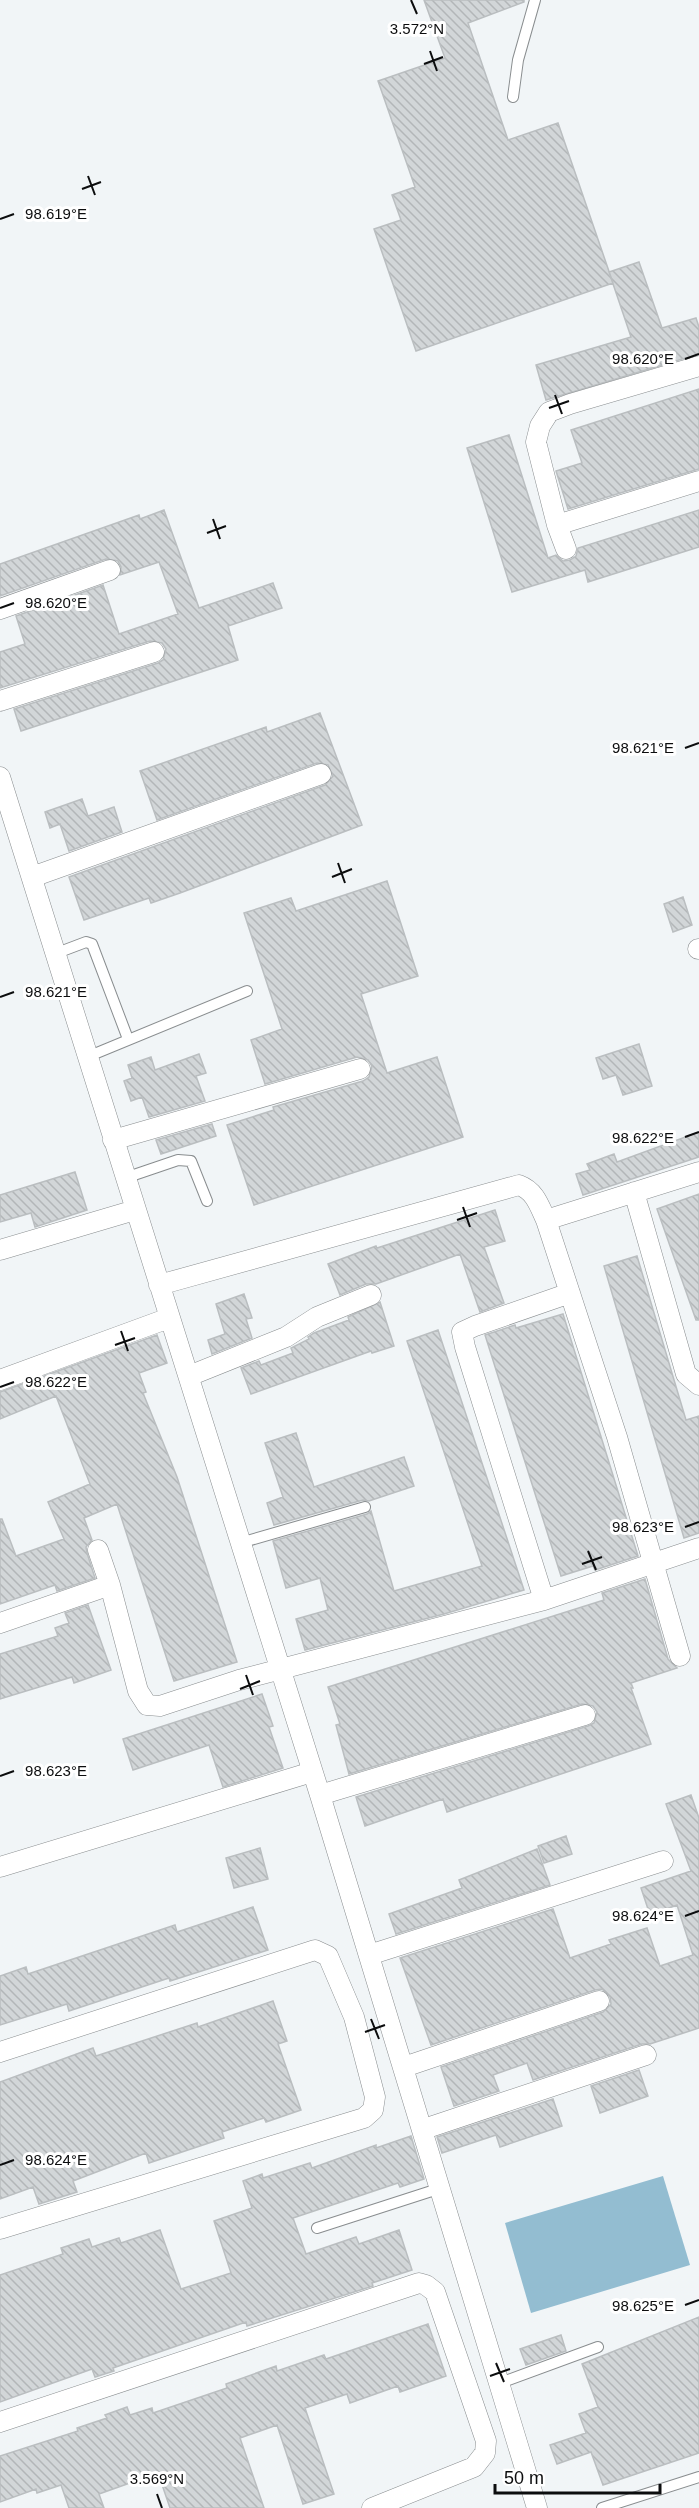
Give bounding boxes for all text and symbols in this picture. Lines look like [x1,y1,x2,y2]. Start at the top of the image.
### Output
text: 3.572°N [390,20,444,37]
text: 98.619°E [25,205,87,222]
text: 98.620°E [612,350,674,367]
text: 98.620°E [25,594,87,611]
text: 98.621°E [612,739,674,756]
text: 98.621°E [25,983,87,1000]
text: 98.622°E [612,1129,674,1146]
text: 98.622°E [25,1373,87,1390]
text: 98.623°E [612,1518,674,1535]
text: 98.623°E [25,1762,87,1779]
text: 98.624°E [612,1907,674,1924]
text: 98.624°E [25,2151,87,2168]
text: 98.625°E [612,2297,674,2314]
scale bar [495,2457,660,2495]
text: 50 m [504,2468,544,2488]
text: 3.569°N [130,2470,184,2487]

